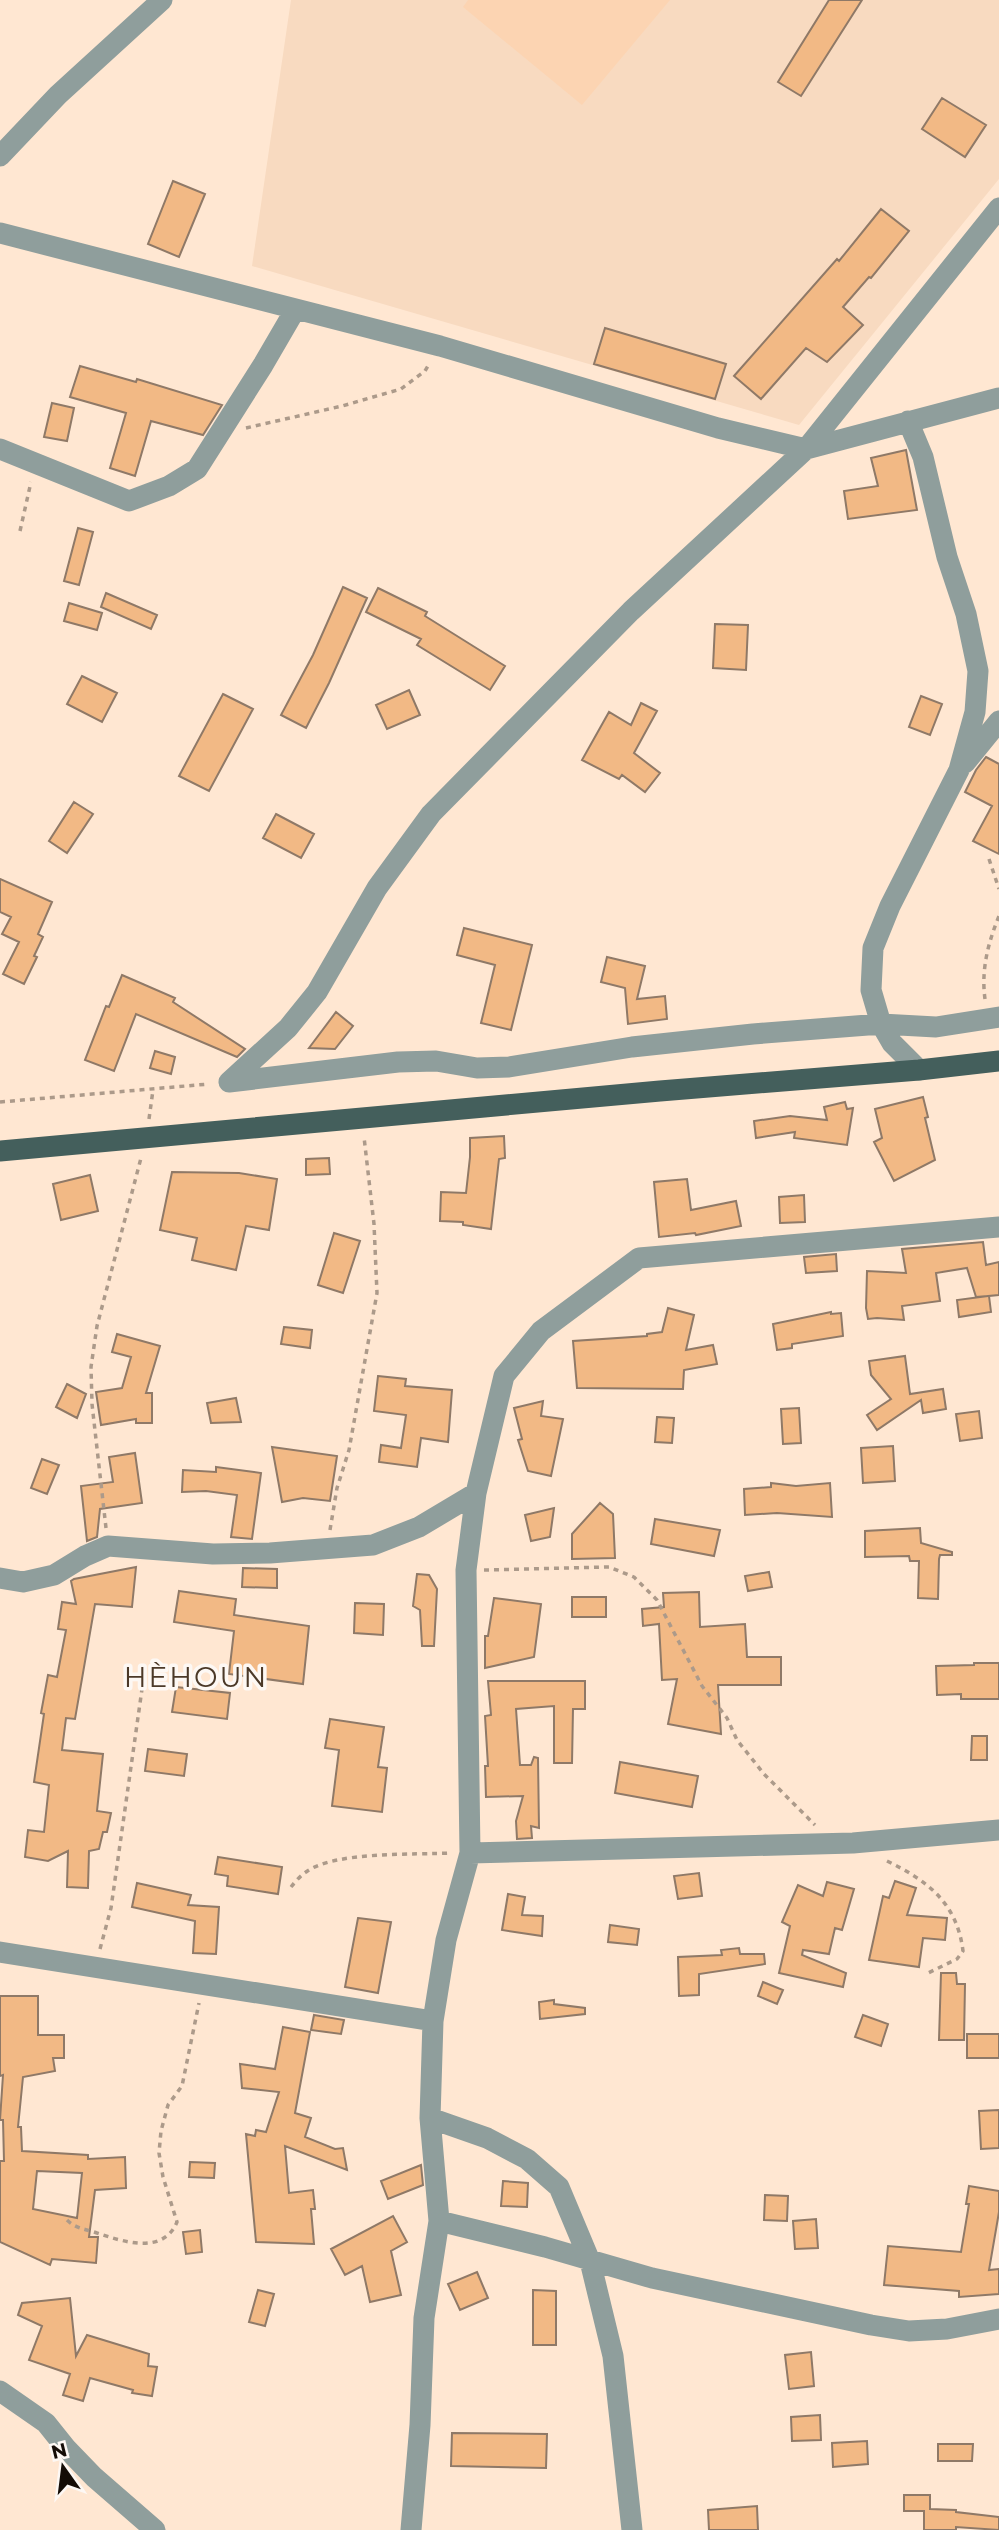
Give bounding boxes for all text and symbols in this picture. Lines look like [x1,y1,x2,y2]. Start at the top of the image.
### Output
district label: HÈHOUN [124,1660,268,1694]
north arrow [28,2432,98,2502]
text: N [49,2438,69,2464]

